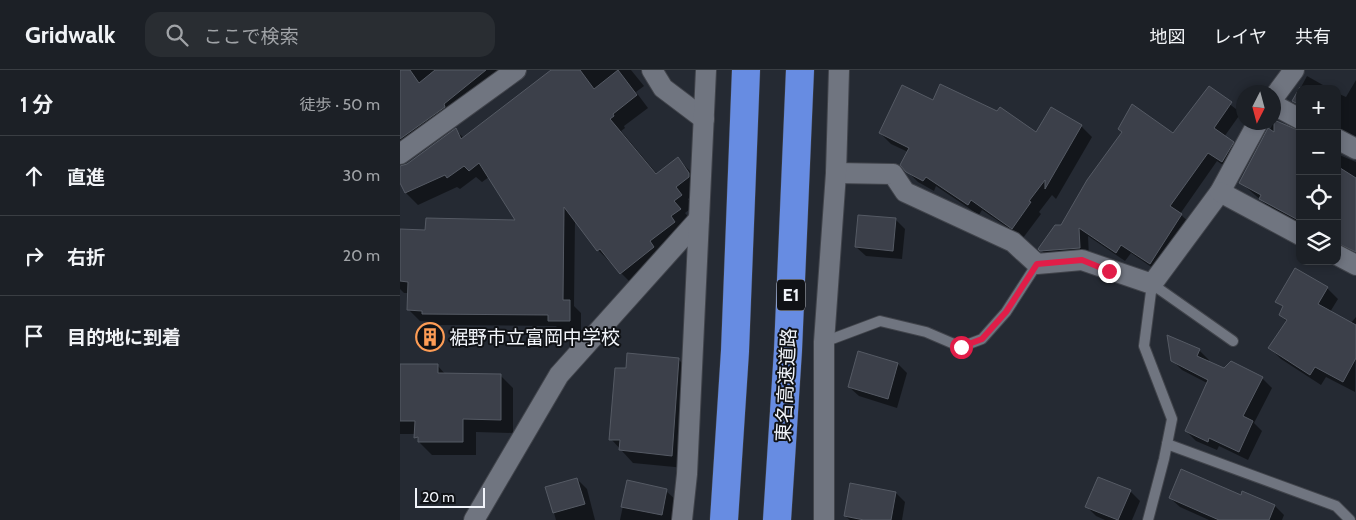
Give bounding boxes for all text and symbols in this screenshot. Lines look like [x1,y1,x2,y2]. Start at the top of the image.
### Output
search box [145,12,495,57]
text: Gridwalk [25,20,115,49]
icon: search [163,21,191,49]
text: ここで検索 [203,25,298,48]
text: 地図 [1150,26,1186,48]
text: レイヤ [1214,26,1267,48]
text: 共有 [1295,26,1331,48]
north arrow [1236,85,1281,130]
map controls [1296,85,1341,265]
button: + [1296,85,1341,130]
text: 1 分 [20,92,53,117]
text: 徒歩 · 50 m [300,95,380,114]
button: − [1296,130,1341,175]
icon: ahead [20,162,48,190]
text: 直進 [67,166,105,189]
text: 30 m [343,166,380,185]
button: locate [1296,175,1341,220]
button: layers [1296,220,1341,265]
icon: right [20,242,48,270]
text: 右折 [67,246,105,269]
text: 20 m [343,246,380,265]
route end [1098,260,1121,283]
road number: E1 [777,280,805,310]
icon: arrive [20,322,48,350]
building icon: 裾野市立富岡中学校 [415,322,445,352]
text: 目的地に到着 [67,326,181,349]
place label: 裾野市立富岡中学校 [449,326,620,349]
street label: 東名高速道路 [772,327,800,443]
route start [950,336,973,359]
scale bar [415,485,485,508]
text: 20 m [422,488,455,506]

